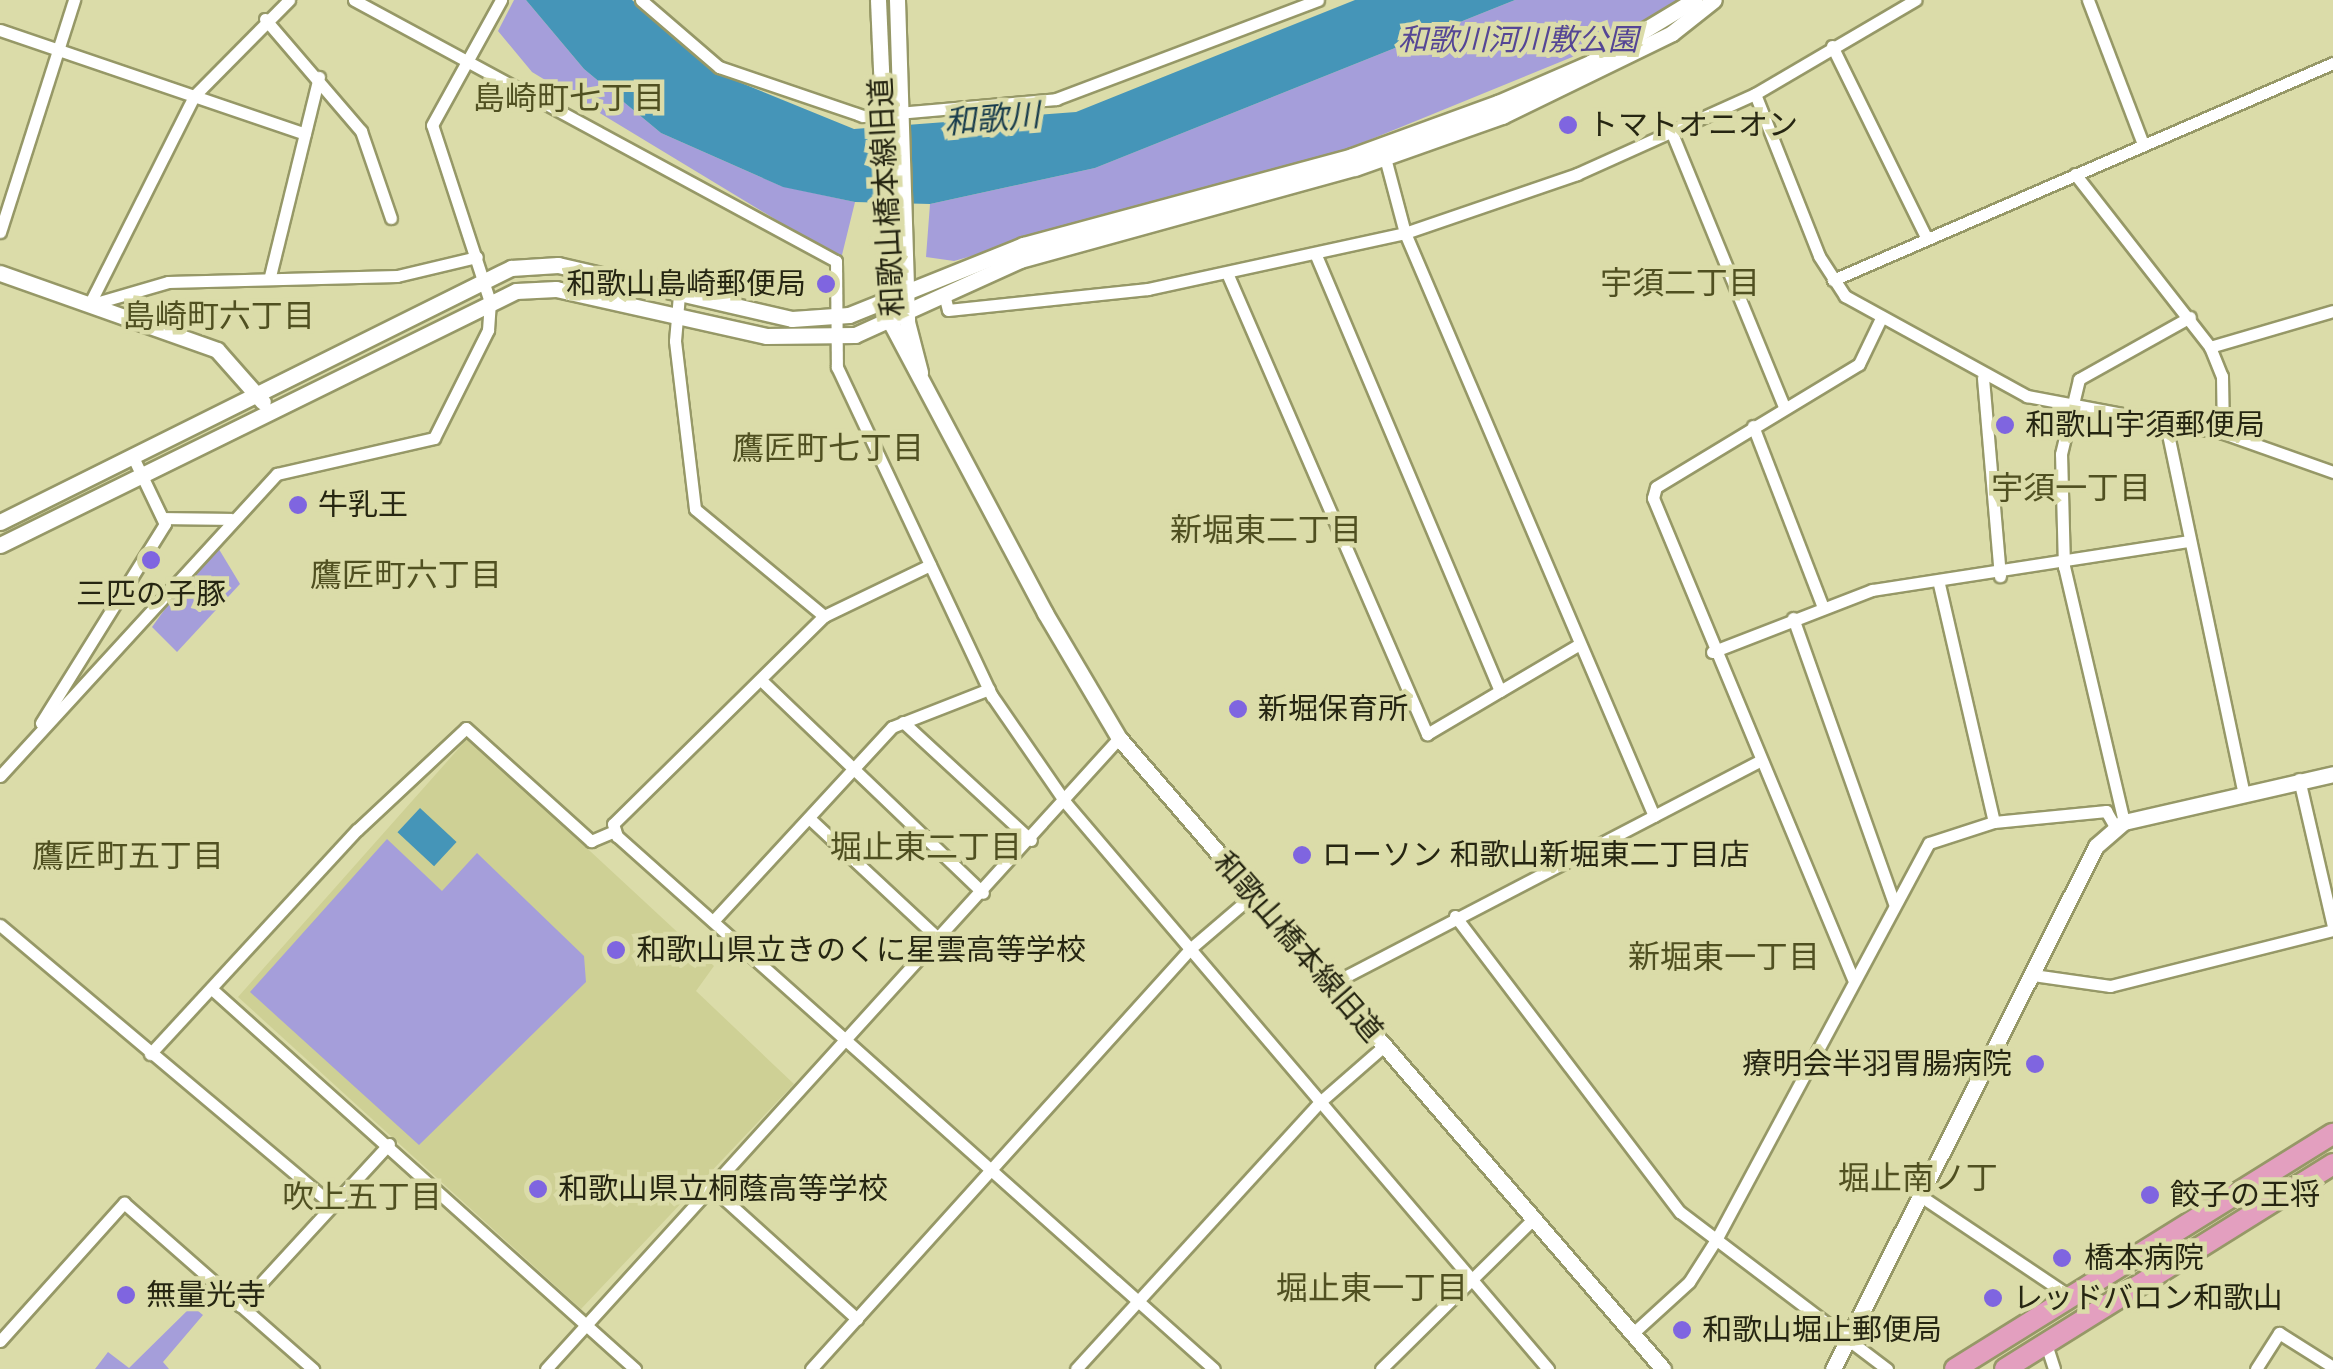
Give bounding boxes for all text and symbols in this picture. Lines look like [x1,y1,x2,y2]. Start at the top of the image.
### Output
park label: 和歌川河川敷公園 [1398,22,1638,58]
street label: 和歌山橋本線旧道 [863,76,911,318]
district label: 島崎町七丁目 [473,79,665,117]
water label: 和歌川 [943,96,1041,142]
place label: トマトオニオン [1588,107,1798,143]
marker: トマトオニオン [1557,114,1579,136]
district label: 宇須二丁目 [1600,264,1760,302]
place label: 和歌山島崎郵便局 [566,266,806,302]
marker: 和歌山島崎郵便局 [815,273,837,295]
district label: 島崎町六丁目 [123,297,315,335]
place label: 和歌山宇須郵便局 [2025,407,2265,443]
marker: 和歌山宇須郵便局 [1994,414,2016,436]
district label: 鷹匠町七丁目 [732,429,924,467]
district label: 宇須一丁目 [1991,469,2151,507]
place label: 牛乳王 [318,487,408,523]
marker: 牛乳王 [287,494,309,516]
district label: 新堀東二丁目 [1170,511,1362,549]
marker: 三匹の子豚 [140,549,162,571]
district label: 鷹匠町六丁目 [310,556,502,594]
place label: 三匹の子豚 [76,576,226,612]
place label: 新堀保育所 [1258,691,1408,727]
marker: 新堀保育所 [1227,698,1249,720]
district label: 堀止東二丁目 [830,828,1022,866]
district label: 鷹匠町五丁目 [32,837,224,875]
place label: ローソン 和歌山新堀東二丁目店 [1322,837,1749,873]
marker: ローソン 和歌山新堀東二丁目店 [1291,844,1313,866]
street label: 和歌山橋本線旧道 [1206,845,1390,1049]
place label: 和歌山県立きのくに星雲高等学校 [636,932,1086,968]
district label: 新堀東一丁目 [1628,938,1820,976]
marker: 和歌山県立きのくに星雲高等学校 [605,939,627,961]
place label: 療明会半羽胃腸病院 [1742,1046,2012,1082]
marker: 療明会半羽胃腸病院 [2022,1051,2048,1077]
district label: 堀止南ノ丁 [1838,1159,1998,1197]
place label: 和歌山県立桐蔭高等学校 [558,1171,888,1207]
place label: 餃子の王将 [2170,1177,2320,1213]
district label: 吹上五丁目 [282,1178,442,1216]
marker: 和歌山県立桐蔭高等学校 [527,1178,549,1200]
marker: 餃子の王将 [2139,1184,2161,1206]
place label: 橋本病院 [2084,1240,2204,1276]
marker: 橋本病院 [2049,1245,2075,1271]
district label: 堀止東一丁目 [1276,1269,1468,1307]
place label: 無量光寺 [146,1277,266,1313]
place label: レッドバロン和歌山 [2013,1280,2283,1316]
marker: 無量光寺 [115,1284,137,1306]
marker: レッドバロン和歌山 [1982,1287,2004,1309]
place label: 和歌山堀止郵便局 [1702,1312,1942,1348]
marker: 和歌山堀止郵便局 [1671,1319,1693,1341]

